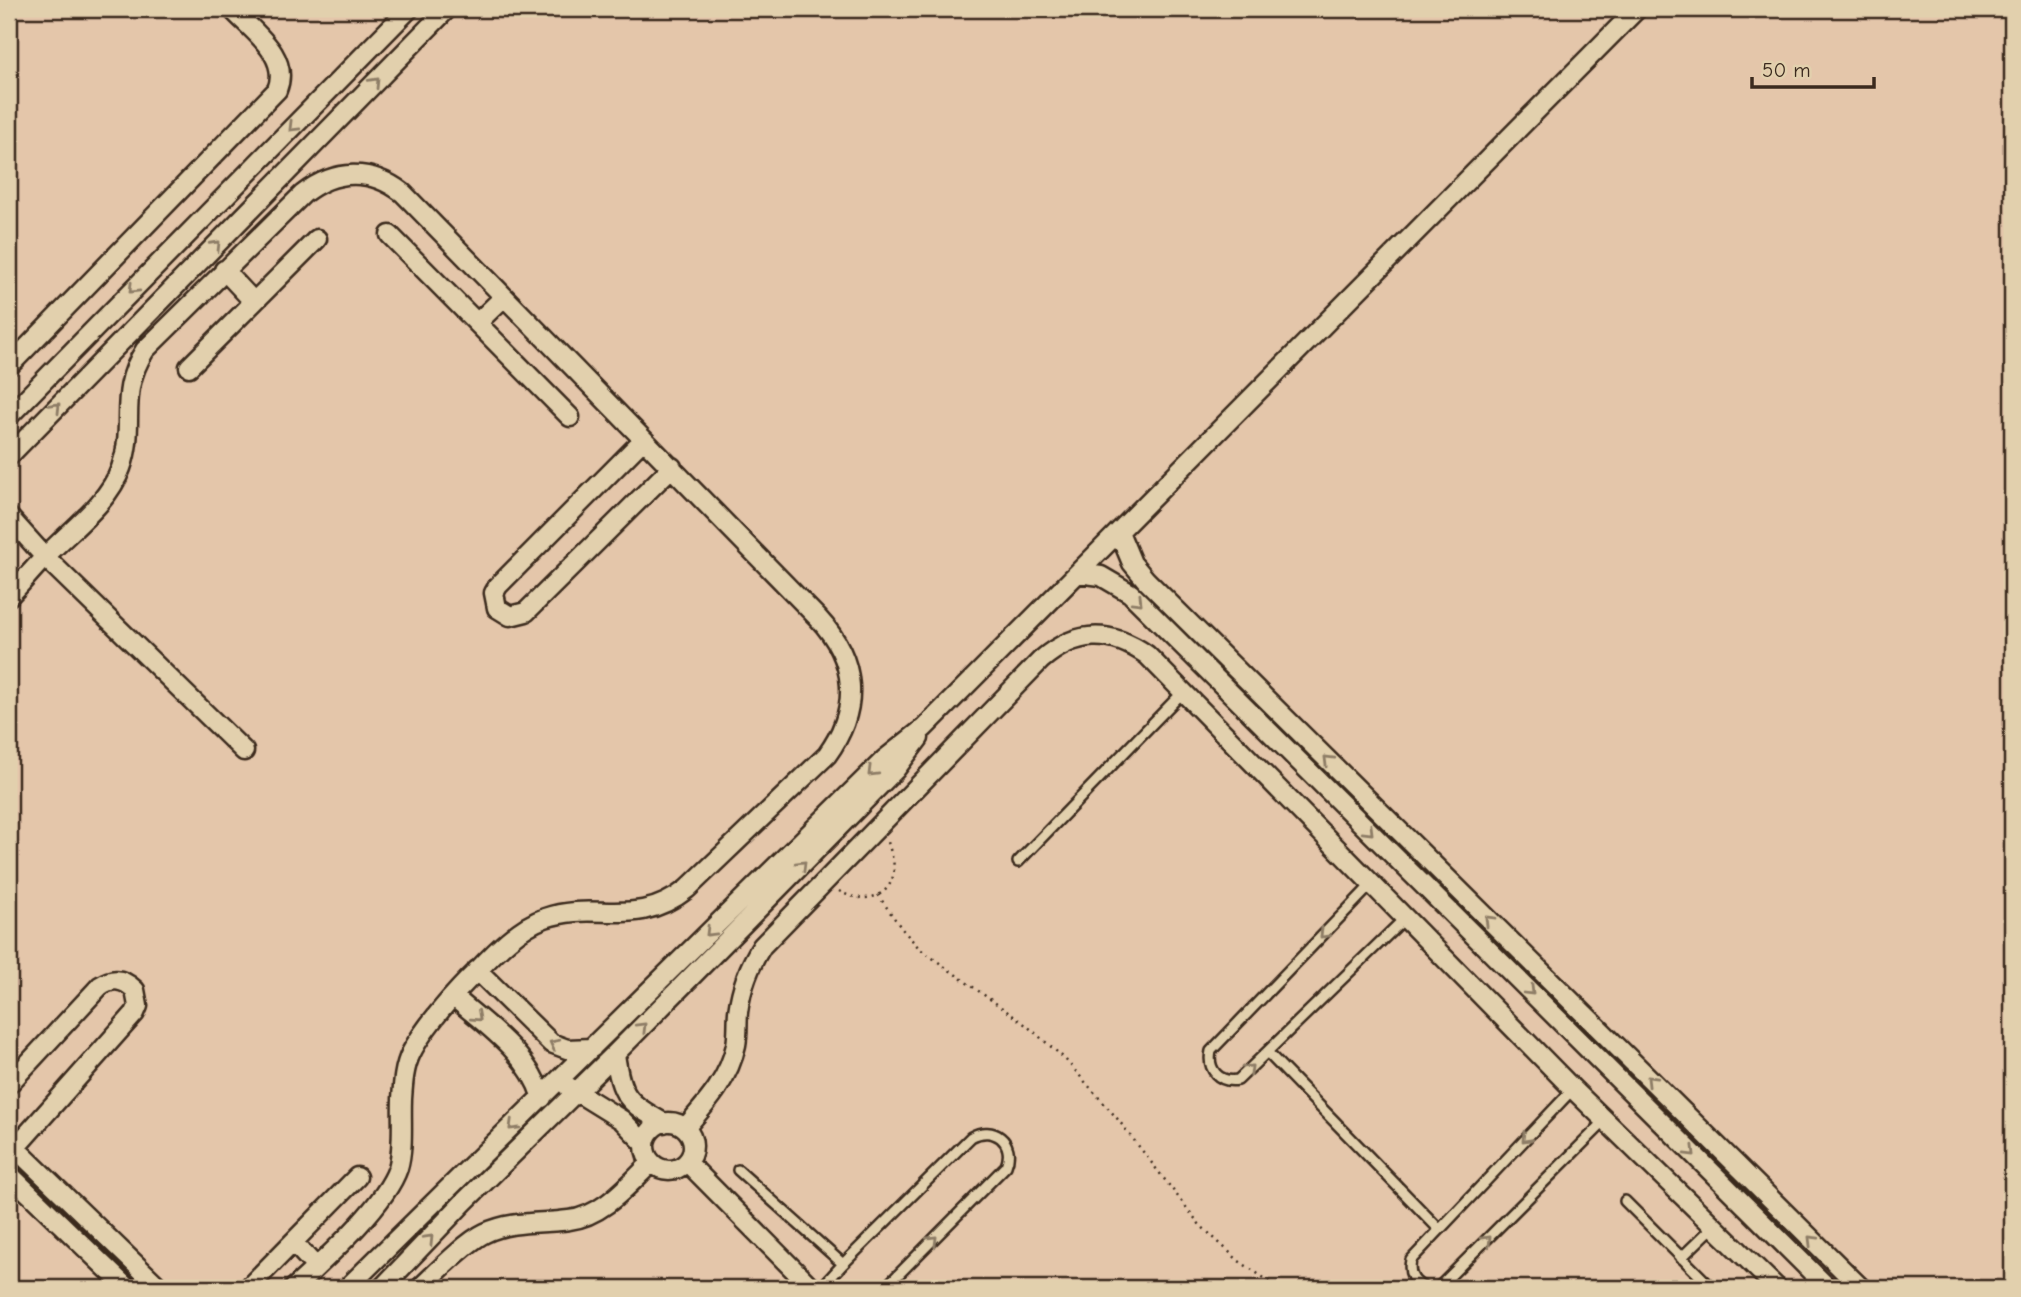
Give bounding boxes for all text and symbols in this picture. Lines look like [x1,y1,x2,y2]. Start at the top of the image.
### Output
scale bar [1752,46,1874,90]
text: 50 m [1762,58,1811,82]
one-way arrow [366,78,379,91]
one-way arrow [288,119,301,132]
one-way arrow [207,240,220,253]
one-way arrow [128,281,141,294]
one-way arrow [48,403,61,416]
one-way arrow [1130,593,1143,606]
one-way arrow [1323,755,1336,768]
one-way arrow [867,764,880,777]
one-way arrow [1361,823,1373,835]
one-way arrow [793,860,806,873]
one-way arrow [1485,916,1497,928]
one-way arrow [706,924,718,936]
one-way arrow [1319,926,1332,939]
one-way arrow [1522,983,1535,996]
one-way arrow [469,1009,482,1021]
one-way arrow [634,1022,647,1035]
one-way arrow [549,1038,562,1052]
one-way arrow [1241,1065,1254,1078]
one-way arrow [1646,1076,1659,1089]
one-way arrow [509,1118,522,1131]
one-way arrow [1521,1130,1534,1143]
one-way arrow [1683,1144,1696,1157]
one-way arrow [420,1234,433,1247]
one-way arrow [924,1235,937,1248]
one-way arrow [1478,1235,1491,1248]
one-way arrow [1808,1236,1821,1249]

